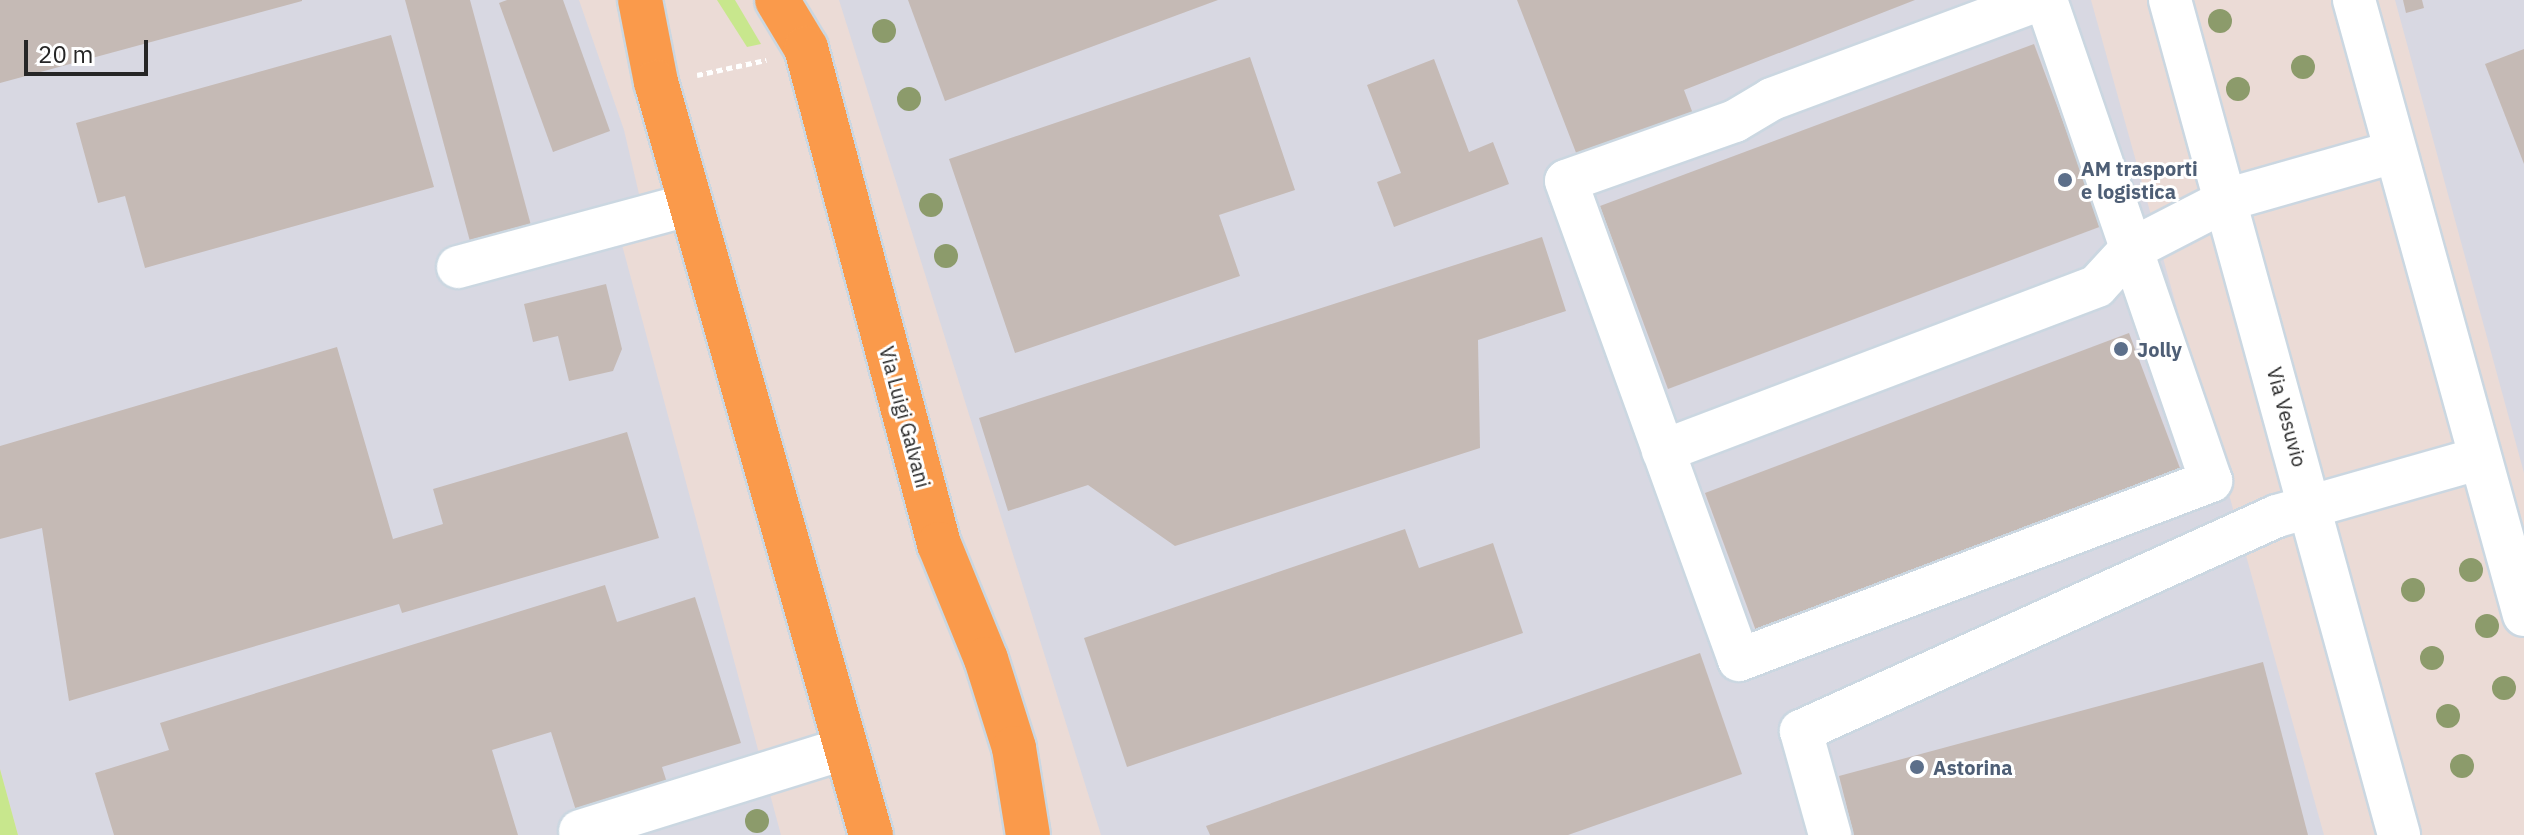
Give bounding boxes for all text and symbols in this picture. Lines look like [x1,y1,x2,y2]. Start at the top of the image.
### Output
scale bar [28,24,152,74]
text: 20 m [38,38,93,70]
place label: AM trasporti e logistica [2081,156,2198,203]
marker: AM trasporti e logistica [2056,171,2074,189]
place label: Jolly [2137,337,2182,361]
marker: Jolly [2112,340,2130,358]
street label: Via Luigi Galvani [875,344,935,490]
street label: Via Vesuvio [2262,364,2312,470]
place label: Astorina [1933,755,2013,779]
marker: Astorina [1908,758,1926,776]

